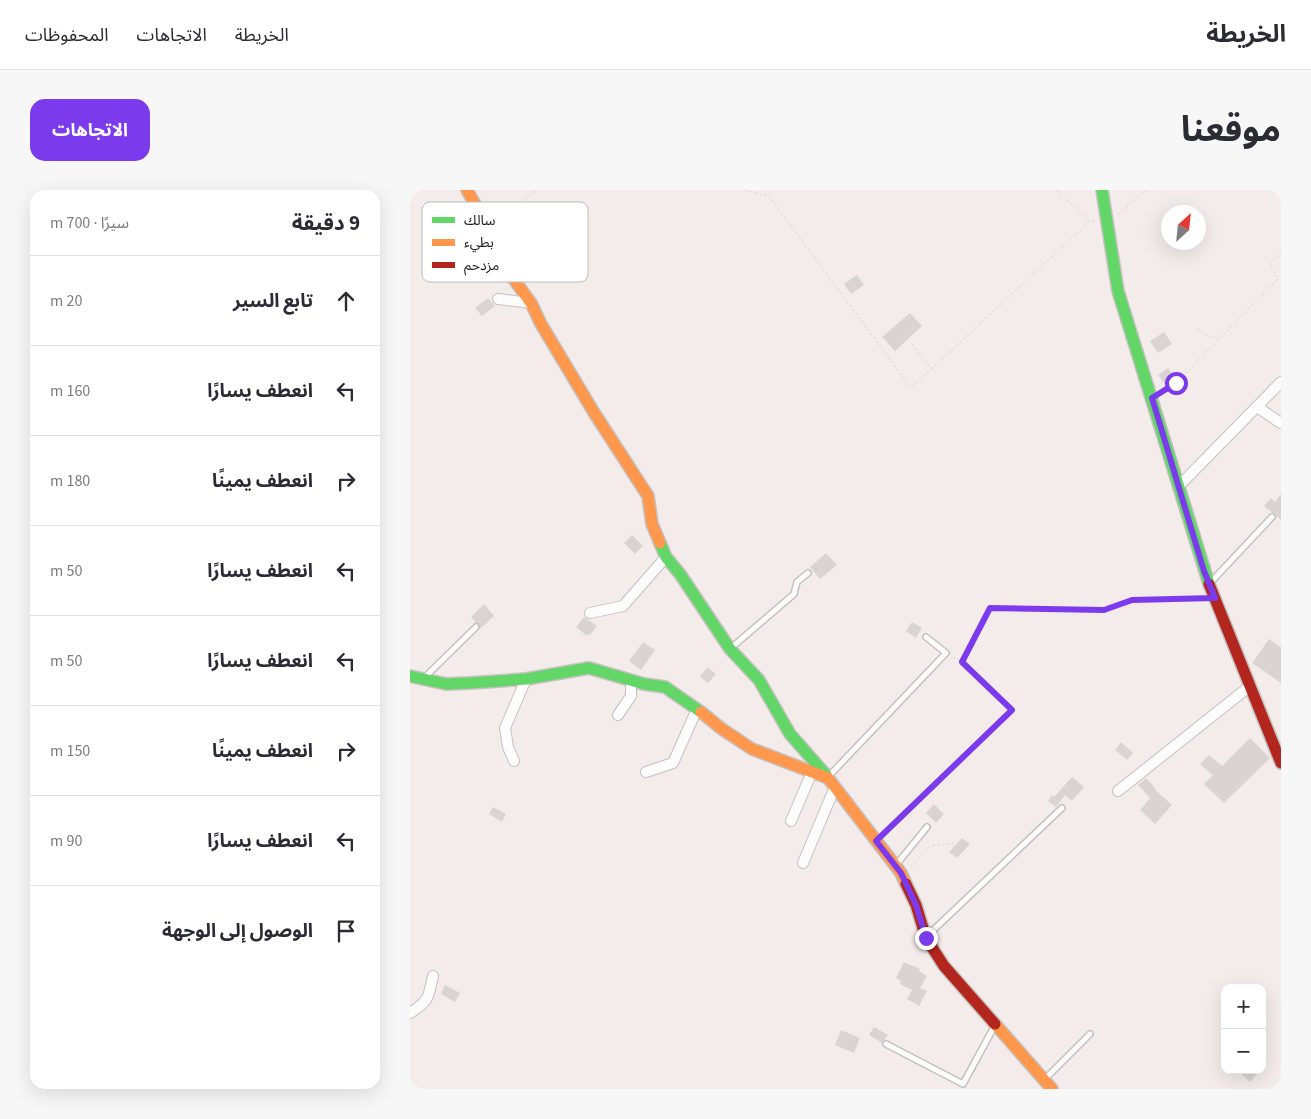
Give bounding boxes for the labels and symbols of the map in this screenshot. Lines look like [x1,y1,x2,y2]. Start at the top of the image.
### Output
legend [422,202,588,282]
north arrow [1161,205,1206,250]
text: سالك [464,211,496,231]
text: بطيء [464,233,494,253]
text: مزدحم [464,256,499,276]
route start [1165,372,1188,395]
route end [915,927,938,950]

